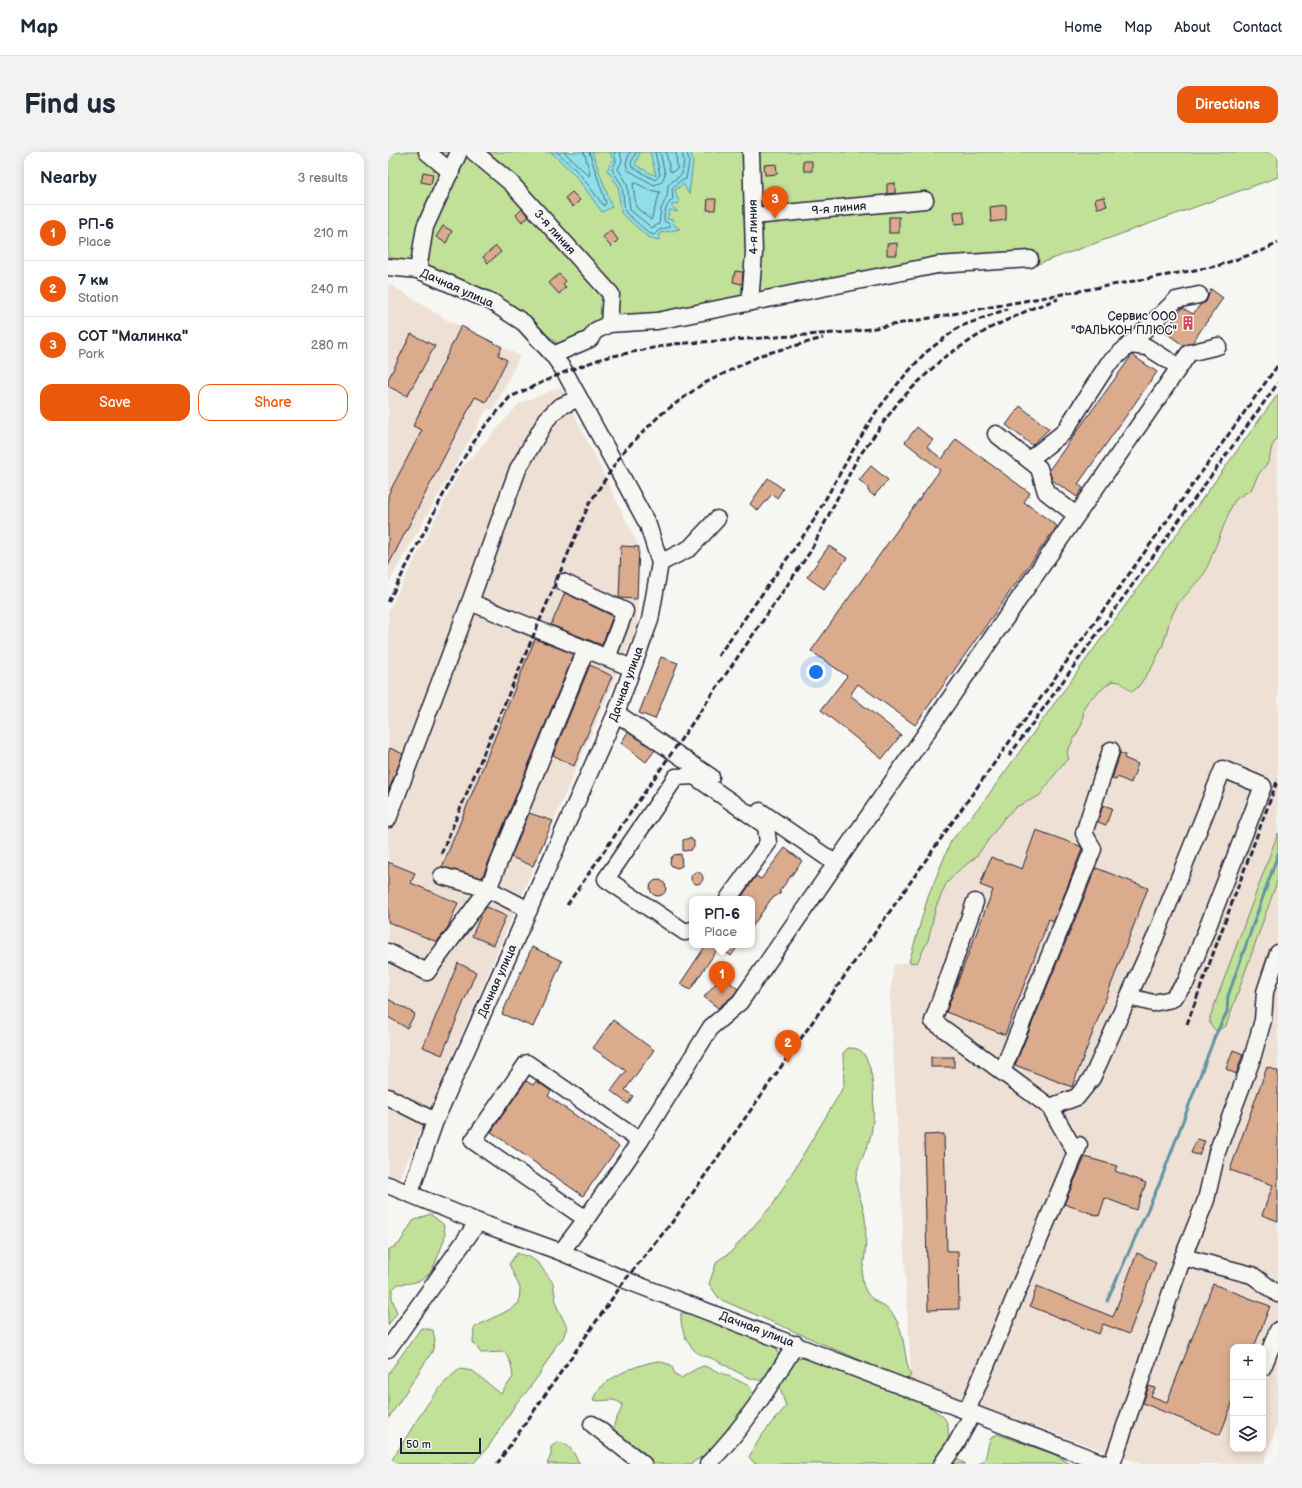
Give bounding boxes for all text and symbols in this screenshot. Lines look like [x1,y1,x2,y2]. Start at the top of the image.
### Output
text: Map [20,16,58,39]
text: Home [1064,19,1102,36]
text: Map [1124,19,1152,36]
text: About [1174,19,1211,36]
text: Contact [1233,19,1282,36]
button: Directions [1177,86,1278,123]
text: Find us [24,88,116,121]
text: Nearby [40,168,97,188]
text: 3 results [297,170,348,186]
pin: 3 [762,186,788,219]
street label: 4-я линия [746,199,761,255]
street label: 9-я линия [811,199,867,218]
street label: 3-я линия [531,207,579,258]
text: РП-6 [78,215,114,234]
text: 1 [50,225,56,241]
text: 210 m [314,225,348,241]
text: Place [78,234,111,250]
street label: Дачная улица [418,266,496,311]
text: 7 км [78,271,108,290]
text: 2 [49,281,57,297]
text: 240 m [311,281,348,297]
text: Station [78,290,119,306]
place label: Сервис ООО "ФАЛЬКОН ПЛЮС" [1071,309,1177,338]
building icon: Сервис ООО "ФАЛЬКОН ПЛЮС" [1180,315,1196,331]
text: СОТ "Малинка" [78,327,188,346]
text: 3 [49,337,57,353]
text: 280 m [311,337,348,353]
text: Park [78,346,104,362]
button: Save [40,384,190,421]
button: Share [198,384,348,421]
street label: Дачная улица [606,645,647,724]
your location [806,662,826,682]
popup [689,896,755,948]
text: РП-6 [704,905,740,924]
text: Place [704,924,737,940]
street label: Дачная улица [475,942,520,1020]
pin: 1 [709,961,735,994]
pin: 2 [775,1030,801,1063]
street label: Дачная улица [717,1308,796,1351]
map controls [1230,1344,1266,1452]
button: + [1230,1344,1266,1380]
button: − [1230,1380,1266,1416]
button: layers [1230,1416,1266,1452]
scale bar [400,1436,481,1455]
text: 50 m [406,1438,431,1451]

